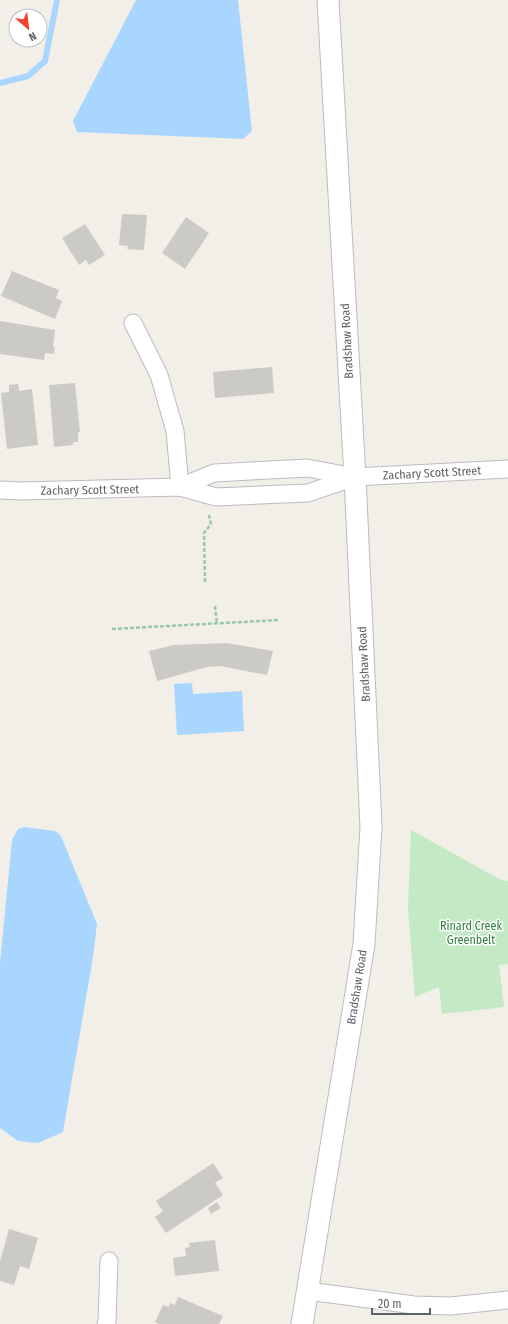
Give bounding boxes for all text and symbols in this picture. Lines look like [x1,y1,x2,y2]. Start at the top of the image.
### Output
north arrow [8,8,48,48]
text: N [26,29,38,44]
street label: Bradshaw Road [338,303,356,379]
street label: Zachary Scott Street [382,463,482,483]
street label: Zachary Scott Street [41,482,139,498]
street label: Bradshaw Road [355,626,373,702]
park label: Rinard Creek Greenbelt [440,919,502,947]
street label: Bradshaw Road [344,949,370,1025]
scale bar [372,1290,430,1316]
text: 20 m [378,1297,402,1311]

